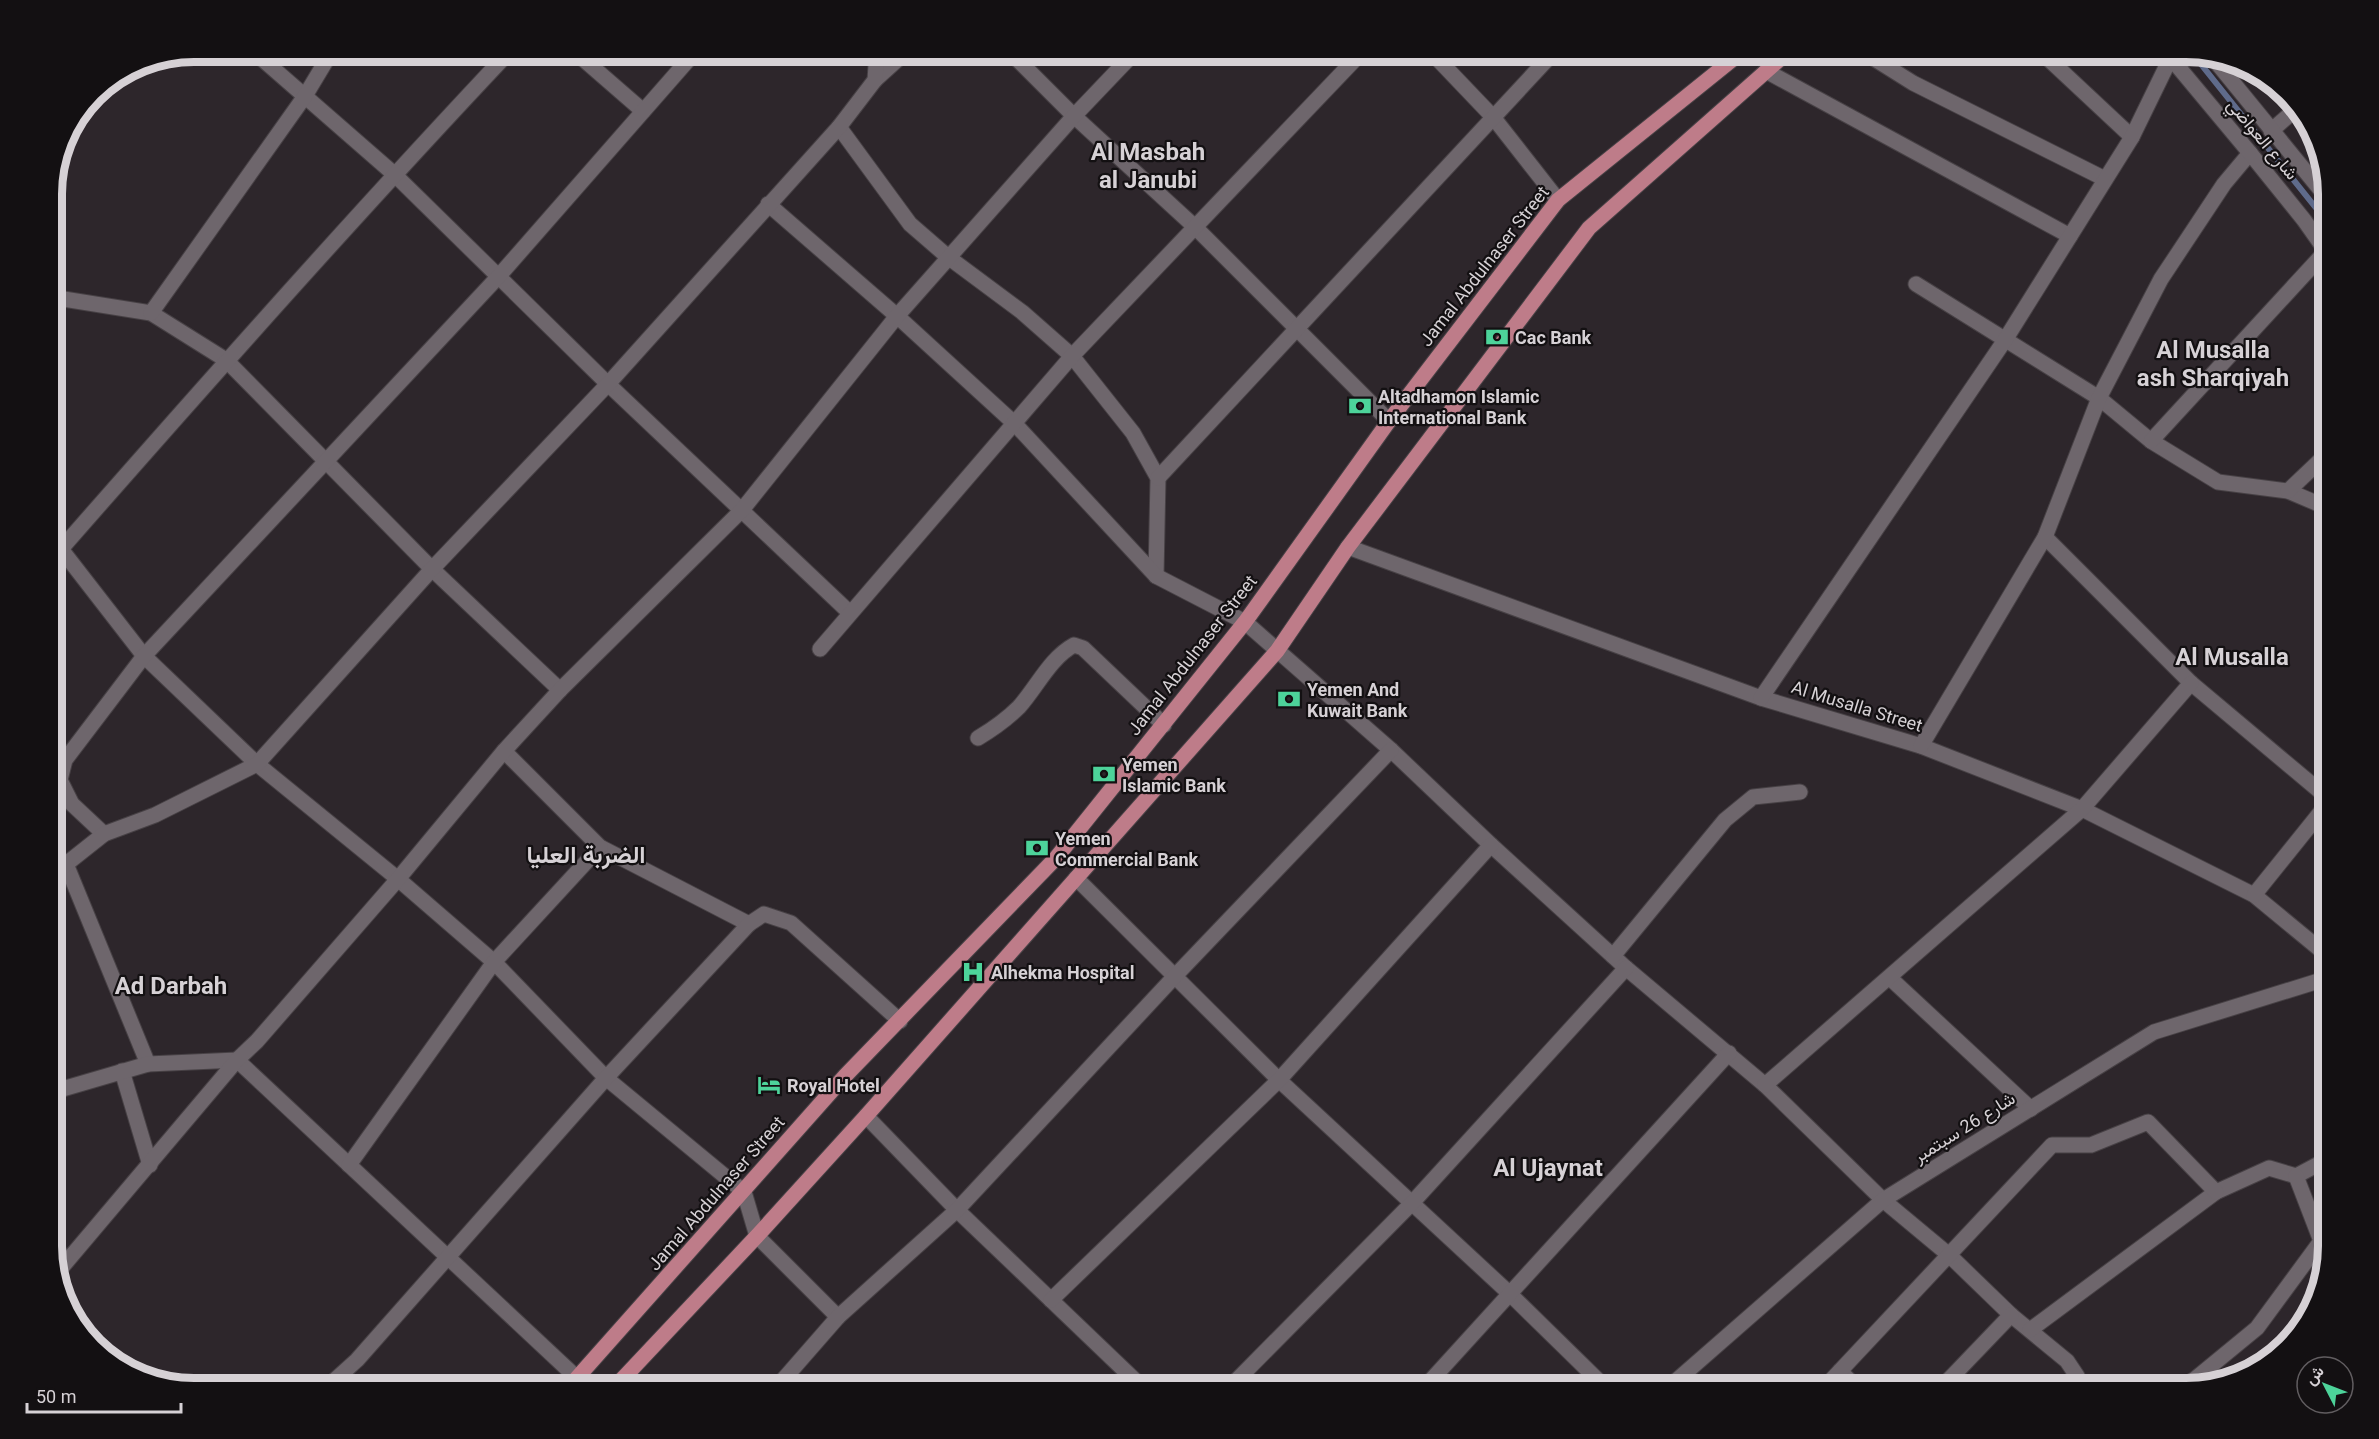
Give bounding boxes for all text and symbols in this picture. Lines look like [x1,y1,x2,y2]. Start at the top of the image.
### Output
street label: شارع العواضي [2219,94,2303,187]
district label: Al Masbah al Janubi [1091,138,1205,194]
street label: Jamal Abdulnaser Street [1415,182,1553,350]
bank icon: Cac Bank [1484,324,1510,350]
place label: Cac Bank [1515,327,1591,348]
district label: Al Musalla ash Sharqiyah [2137,336,2289,392]
place label: Altadhamon Islamic International Bank [1378,386,1539,428]
bank icon: Altadhamon Islamic International Bank [1347,393,1373,419]
street label: Jamal Abdulnaser Street [1123,571,1261,739]
district label: Al Musalla [2175,643,2289,671]
street label: Al Musalla Street [1789,676,1925,736]
place label: Yemen And Kuwait Bank [1307,679,1408,721]
bank icon: Yemen And Kuwait Bank [1276,686,1302,712]
place label: Yemen Islamic Bank [1122,754,1226,796]
bank icon: Yemen Islamic Bank [1091,761,1117,787]
place label: Yemen Commercial Bank [1055,828,1198,870]
bank icon: Yemen Commercial Bank [1024,835,1050,861]
district label: الضربة العليا [526,841,646,870]
hospital icon: Alhekma Hospital [960,959,986,985]
place label: Alhekma Hospital [991,962,1134,983]
district label: Ad Darbah [115,972,227,1000]
hotel icon: Royal Hotel [756,1072,782,1098]
place label: Royal Hotel [787,1075,880,1096]
street label: شارع 26 سبتمبر [1908,1087,2020,1169]
street label: Jamal Abdulnaser Street [643,1112,789,1274]
district label: Al Ujaynat [1493,1154,1603,1182]
north arrow [2295,1355,2355,1415]
text: ش [2301,1362,2328,1389]
scale bar [27,1376,182,1414]
text: 50 m [36,1386,76,1407]

